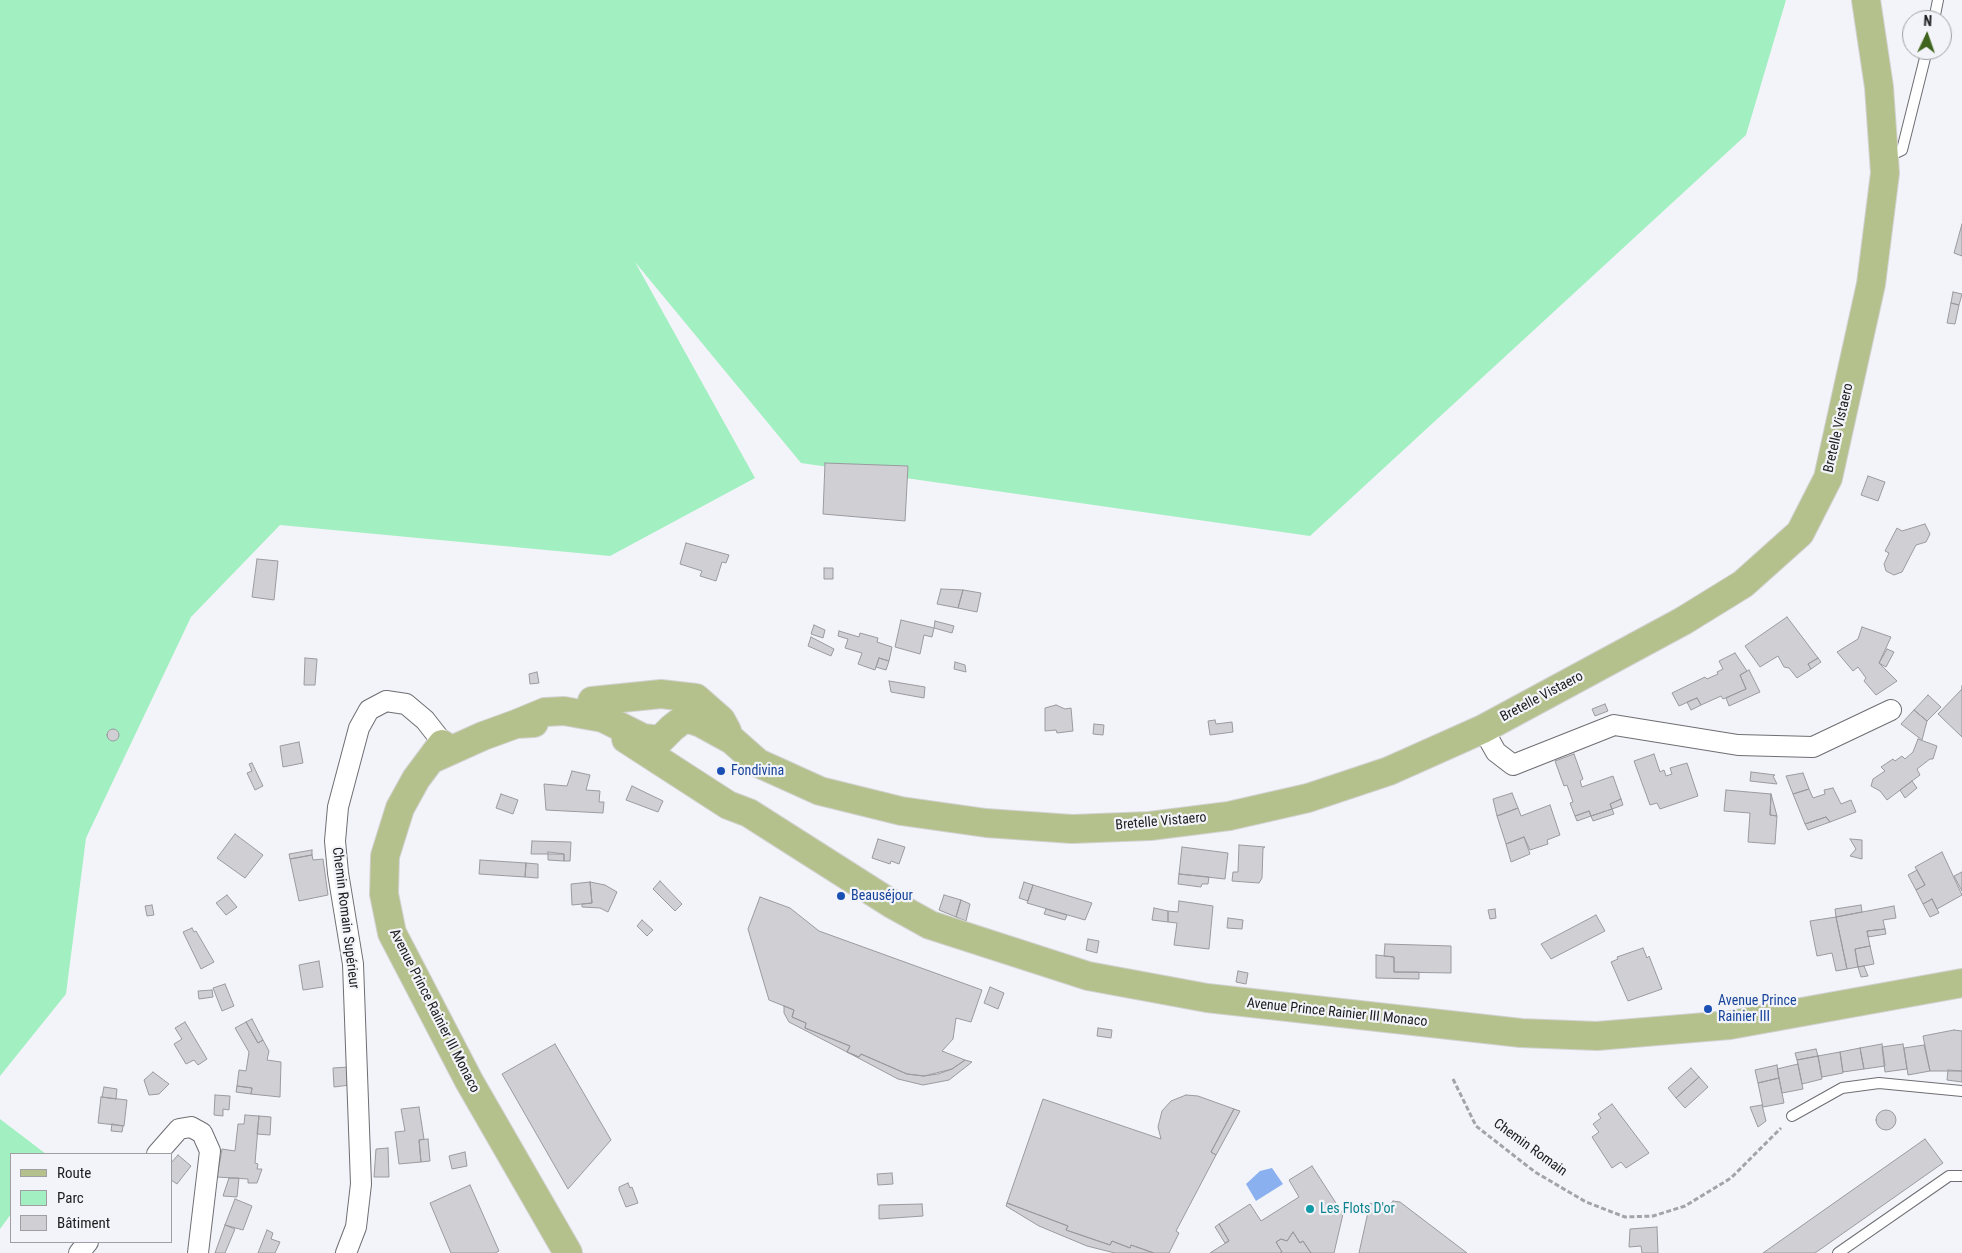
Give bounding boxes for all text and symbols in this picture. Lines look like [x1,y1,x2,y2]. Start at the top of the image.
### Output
north arrow [1902,10,1952,60]
text: N [1923,13,1932,29]
street label: Bretelle Vistaero [1821,382,1857,474]
street label: Bretelle Vistaero [1498,668,1586,726]
place label: Fondivina [731,763,784,779]
marker: Fondivina [715,765,727,777]
street label: Bretelle Vistaero [1115,810,1207,834]
street label: Chemin Romain Supérieur [328,846,362,990]
place label: Beauséjour [851,888,913,904]
marker: Beauséjour [835,890,847,902]
street label: Avenue Prince Rainier III Monaco [385,926,483,1096]
place label: Avenue Prince Rainier III [1718,993,1797,1026]
street label: Avenue Prince Rainier III Monaco [1246,995,1428,1031]
marker: Avenue Prince Rainier III [1702,1003,1714,1015]
street label: Chemin Romain [1490,1116,1570,1180]
legend [10,1153,172,1243]
text: Route [57,1164,91,1182]
text: Parc [57,1189,84,1207]
place label: Les Flots D'or [1320,1201,1395,1217]
marker: Les Flots D'or [1304,1203,1316,1215]
text: Bâtiment [57,1214,110,1232]

